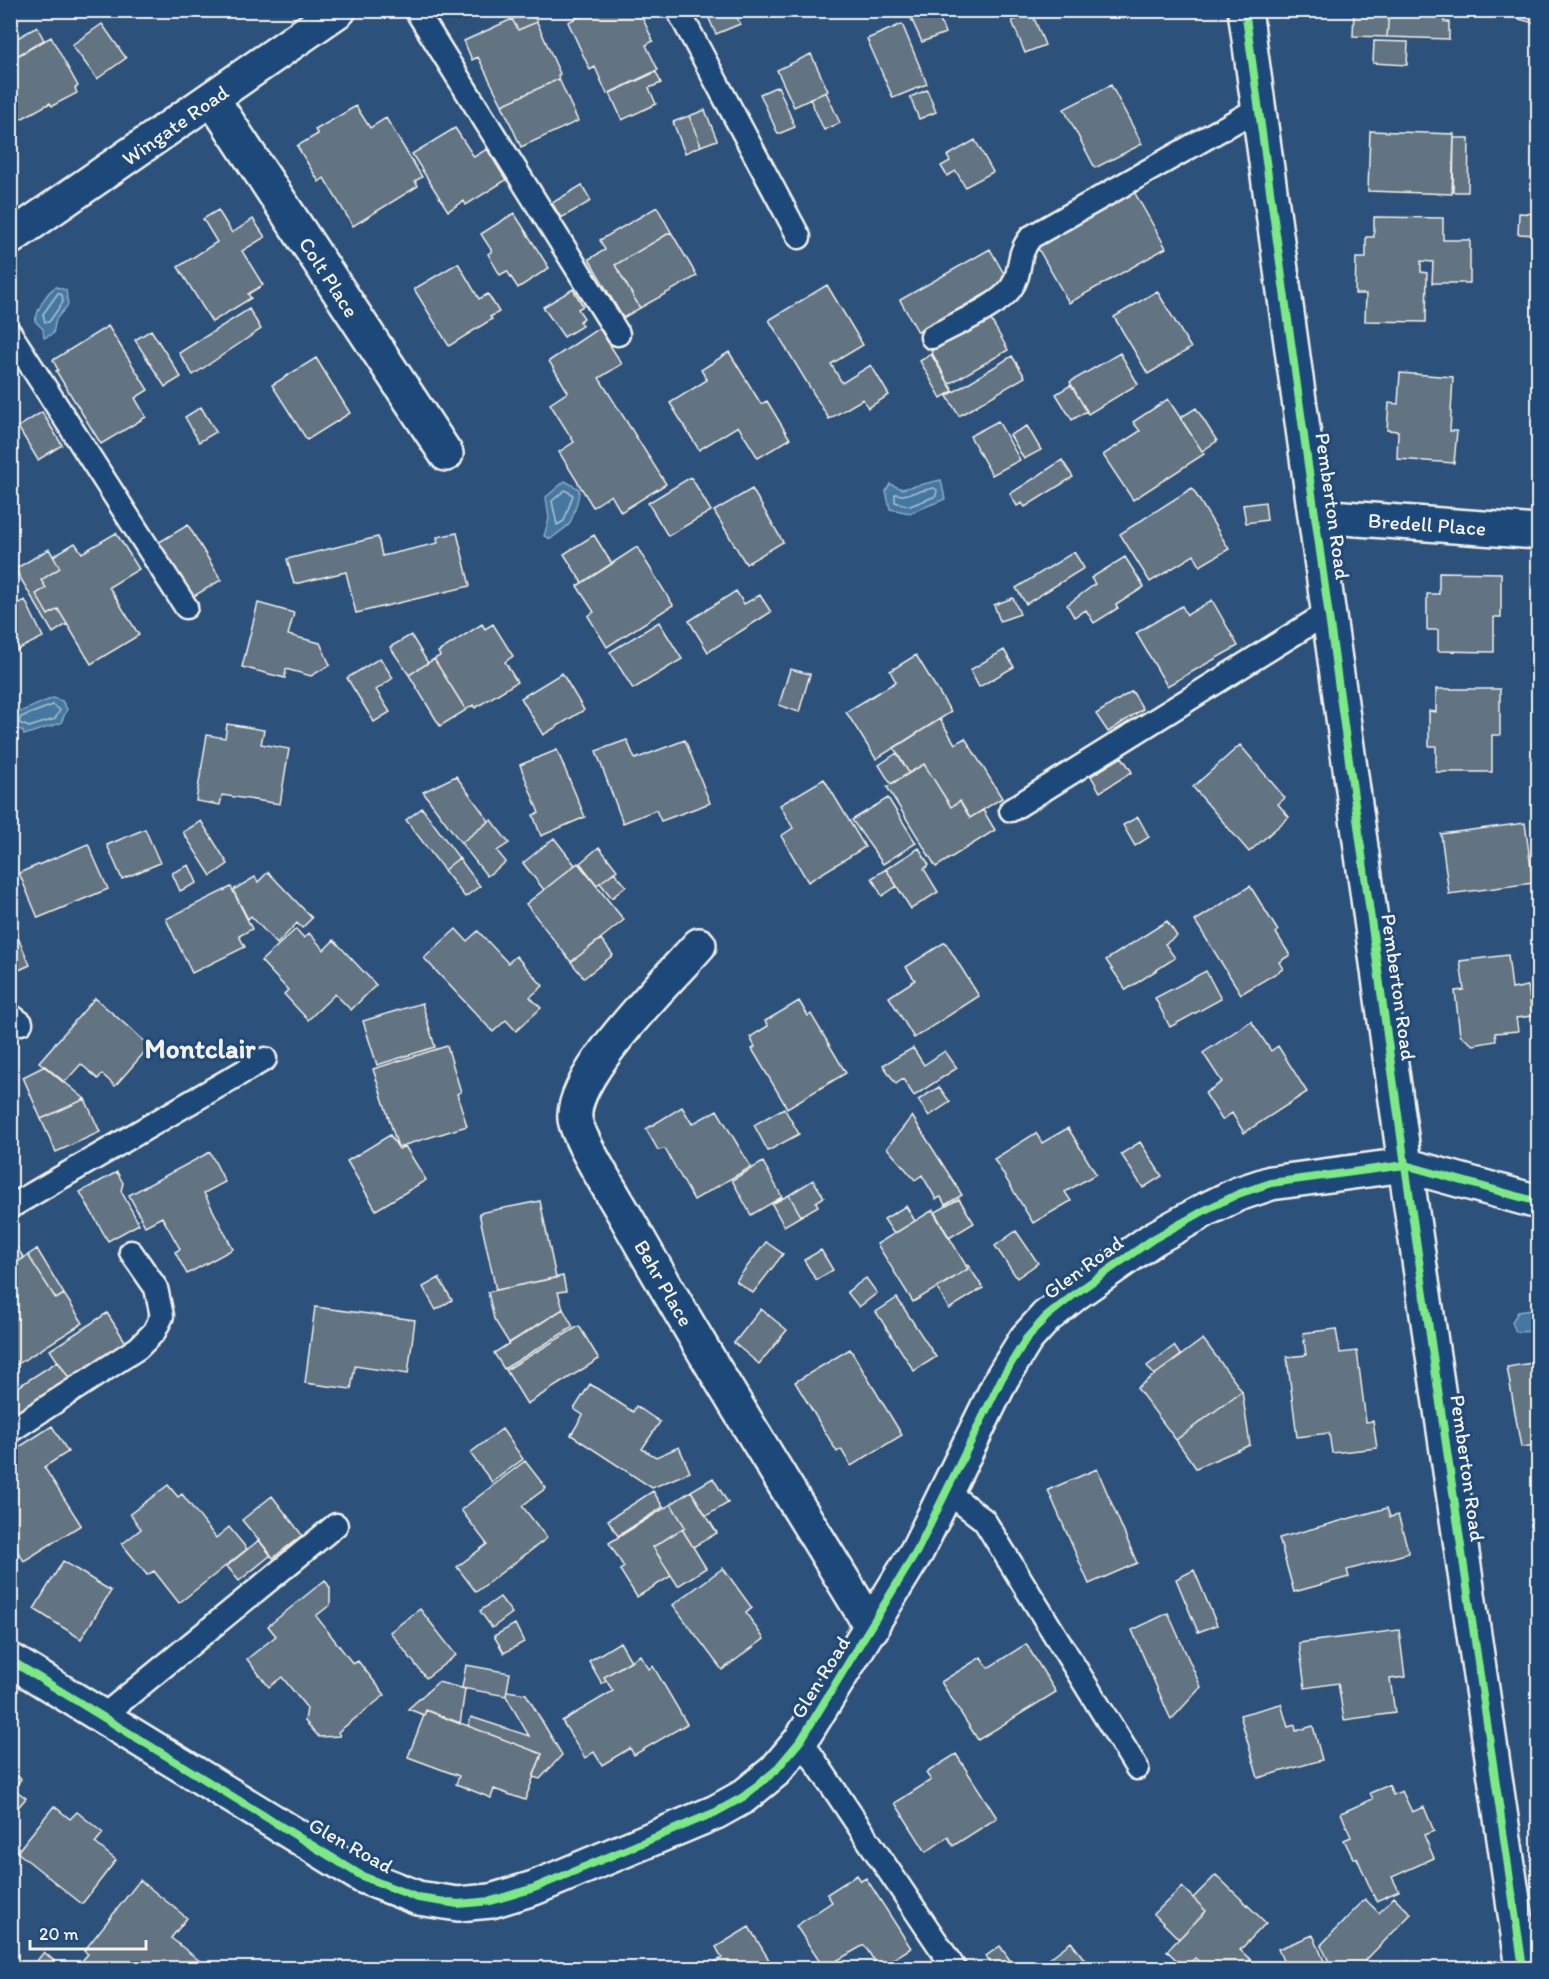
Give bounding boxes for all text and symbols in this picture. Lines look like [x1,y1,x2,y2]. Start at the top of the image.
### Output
street label: Wingate Road [117,79,233,171]
street label: Colt Place [294,232,364,322]
street label: Pemberton Road [1310,431,1356,581]
street label: Bredell Place [1367,507,1487,541]
street label: Pemberton Road [1376,912,1422,1062]
district label: Montclair [144,1032,256,1065]
street label: Glen Road [1038,1229,1128,1304]
street label: Behr Place [629,1235,699,1331]
street label: Pemberton Road [1445,1393,1491,1543]
street label: Glen Road [785,1631,855,1723]
street label: Glen Road [305,1812,398,1879]
scale bar [30,1913,146,1951]
text: 20 m [39,1923,79,1945]

